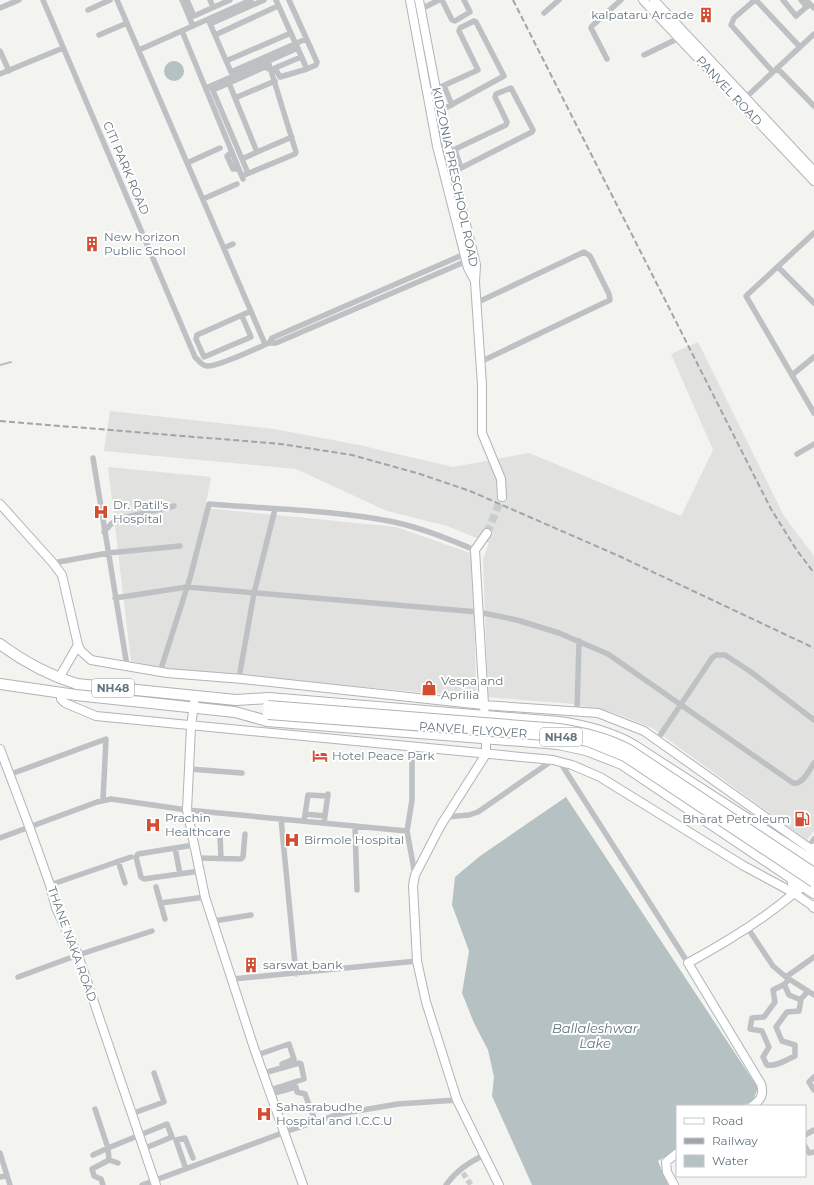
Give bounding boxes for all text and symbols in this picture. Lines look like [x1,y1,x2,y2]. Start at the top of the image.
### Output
building icon: kalpataru Arcade [697,6,715,24]
place label: kalpataru Arcade [591,7,694,22]
street label: PANVEL ROAD [693,53,766,129]
street label: KIDZONIA PRESCHOOL ROAD [429,86,482,268]
street label: CITI PARK ROAD [100,119,153,217]
place label: New horizon Public School [104,229,186,258]
building icon: New horizon Public School [83,235,101,253]
place label: Dr. Patil's Hospital [113,497,169,526]
hospital icon: Dr. Patil's Hospital [92,503,110,521]
place label: Vespa and Aprilia [441,673,503,702]
road number: NH48 [92,679,134,697]
shop icon: Vespa and Aprilia [420,679,438,697]
street label: PANVEL FLYOVER [418,718,528,741]
road number: NH48 [540,728,582,746]
hotel icon: Hotel Peace Park [311,747,329,765]
place label: Hotel Peace Park [332,748,435,763]
place label: Prachin Healthcare [165,810,231,839]
fuel station icon: Bharat Petroleum [793,810,811,828]
place label: Bharat Petroleum [682,811,790,826]
hospital icon: Prachin Healthcare [144,816,162,834]
hospital icon: Birmole Hospital [283,831,301,849]
place label: Birmole Hospital [304,832,404,847]
street label: THANE NAKA ROAD [45,884,100,1004]
building icon: sarswat bank [242,956,260,974]
place label: sarswat bank [263,957,343,972]
water label: Ballaleshwar Lake [552,1020,639,1051]
place label: Sahasrabudhe Hospital and I.C.C.U [276,1099,392,1128]
hospital icon: Sahasrabudhe Hospital and I.C.C.U [255,1105,273,1123]
legend [676,1105,806,1177]
text: Road [712,1113,743,1128]
text: Railway [712,1133,758,1148]
text: Water [712,1153,749,1168]

